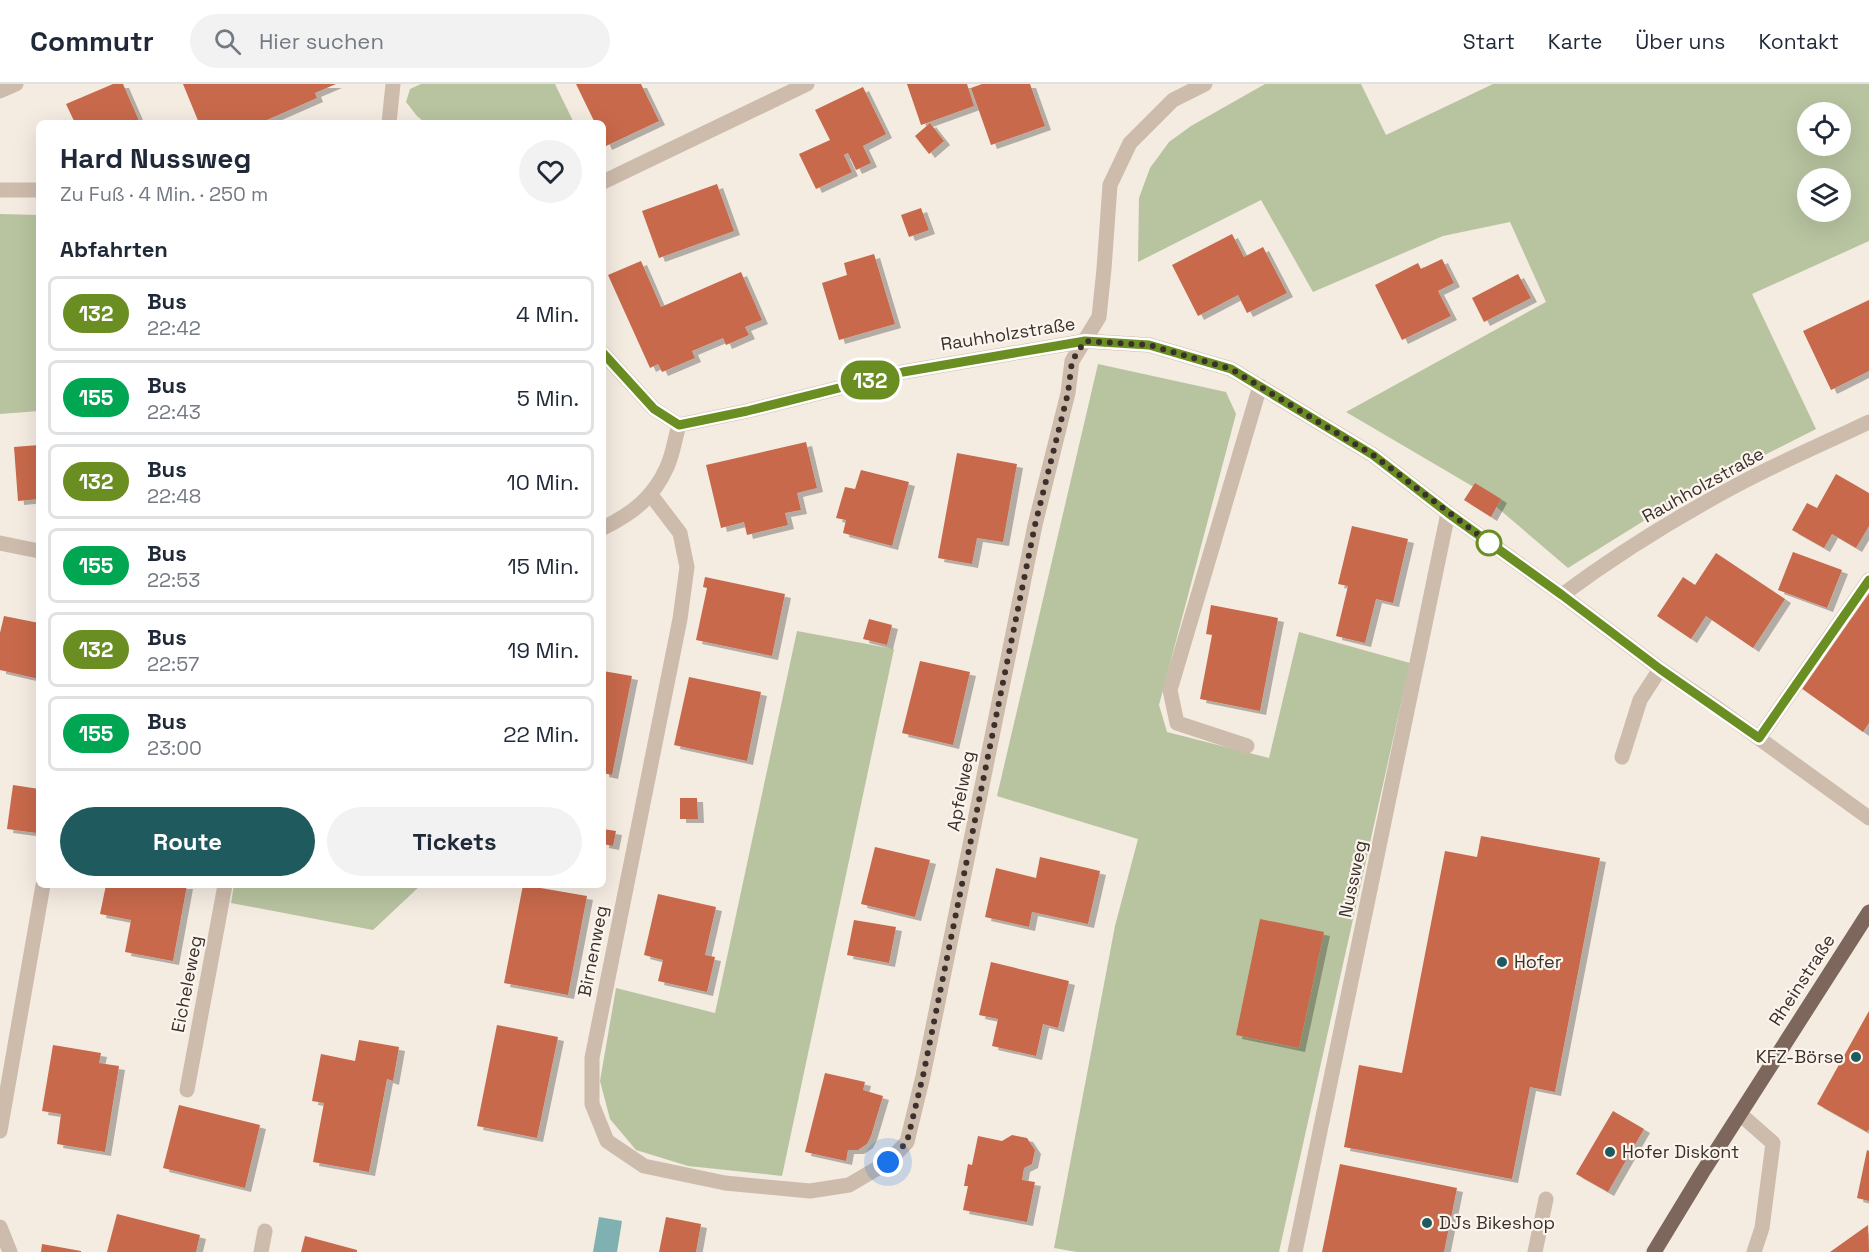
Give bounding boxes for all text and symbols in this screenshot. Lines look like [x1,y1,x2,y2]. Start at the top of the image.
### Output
search box [190,14,610,68]
text: Commutr [30,23,154,59]
icon: search [211,25,244,58]
text: Hier suchen [259,27,384,55]
text: Start [1463,28,1515,55]
text: Karte [1548,28,1602,55]
text: Über uns [1635,28,1725,55]
text: Kontakt [1758,28,1839,55]
map controls [1797,102,1851,222]
button: locate [1797,102,1851,156]
text: Hard Nussweg [60,140,251,176]
button: heart [519,140,582,203]
button: layers [1797,168,1851,222]
text: Zu Fuß · 4 Min. · 250 m [60,181,268,207]
text: Abfahrten [60,235,168,263]
text: Bus [147,287,187,315]
text: 132 [79,300,113,327]
text: 4 Min. [516,300,579,328]
street label: Rauhholzstraße [939,312,1077,355]
text: 22:42 [147,315,201,341]
line badge: 132 [836,360,904,400]
text: 132 [853,367,887,394]
text: Bus [147,371,187,399]
text: 155 [79,384,113,411]
text: 5 Min. [517,384,579,412]
text: 22:43 [147,399,201,425]
street label: Rauhholzstraße [1638,442,1768,528]
text: Bus [147,455,187,483]
text: 132 [79,468,113,495]
text: 10 Min. [507,468,579,496]
text: 22:48 [147,483,201,509]
unlabelled marker [1476,530,1502,556]
text: Bus [147,539,187,567]
text: 155 [79,552,113,579]
text: 15 Min. [507,552,579,580]
text: 22:53 [147,567,200,593]
text: Bus [147,623,187,651]
text: 132 [79,636,113,663]
text: 19 Min. [507,636,579,664]
text: 22:57 [147,651,199,677]
text: Bus [147,707,187,735]
text: 155 [79,720,113,747]
text: 22 Min. [503,720,579,748]
text: 23:00 [147,735,202,761]
street label: Apfelweg [941,749,980,833]
button: Route [60,807,315,876]
button: Tickets [327,807,582,876]
street label: Nussweg [1333,838,1372,920]
street label: Birnenweg [572,903,613,998]
street label: Rheinstraße [1763,929,1840,1030]
street label: Eicheleweg [166,933,207,1034]
place label: Hofer [1514,950,1562,973]
marker: Hofer [1495,955,1509,969]
place label: KFZ-Börse [1756,1045,1844,1068]
marker: KFZ-Börse [1849,1050,1863,1064]
place label: Hofer Diskont [1622,1140,1739,1163]
marker: Hofer Diskont [1603,1145,1617,1159]
your location [873,1147,903,1177]
place label: DJs Bikeshop [1439,1211,1555,1234]
marker: DJs Bikeshop [1420,1216,1434,1230]

